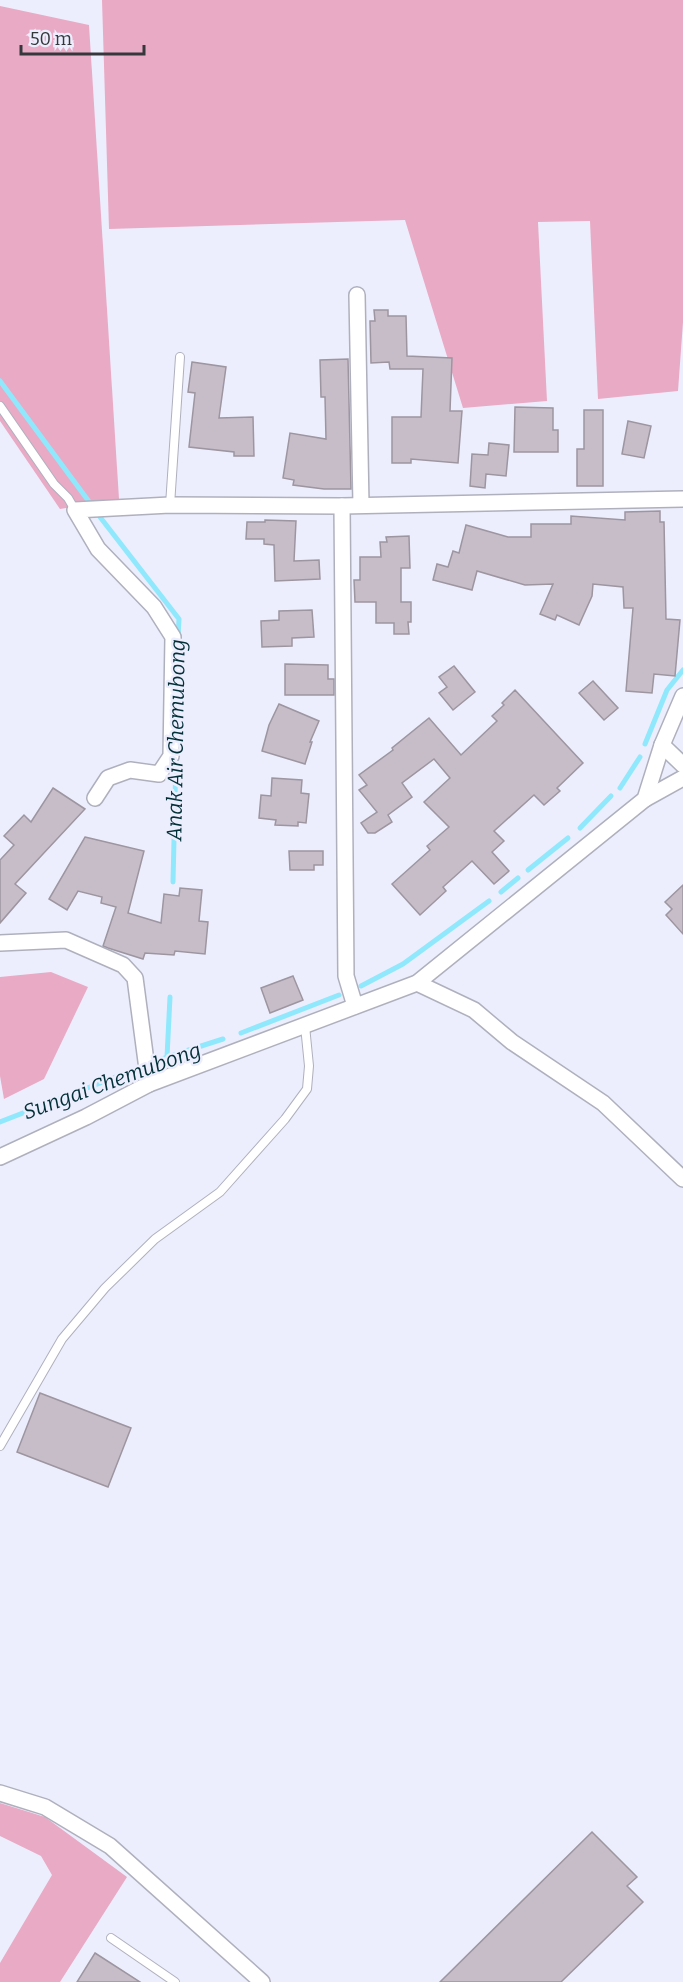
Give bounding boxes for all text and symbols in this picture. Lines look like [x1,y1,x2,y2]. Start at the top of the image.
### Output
scale bar [21,18,144,56]
text: 50 m [30,28,72,50]
water label: Anak Air Chemubong [161,639,191,842]
water label: Sungai Chemubong [20,1037,204,1125]

